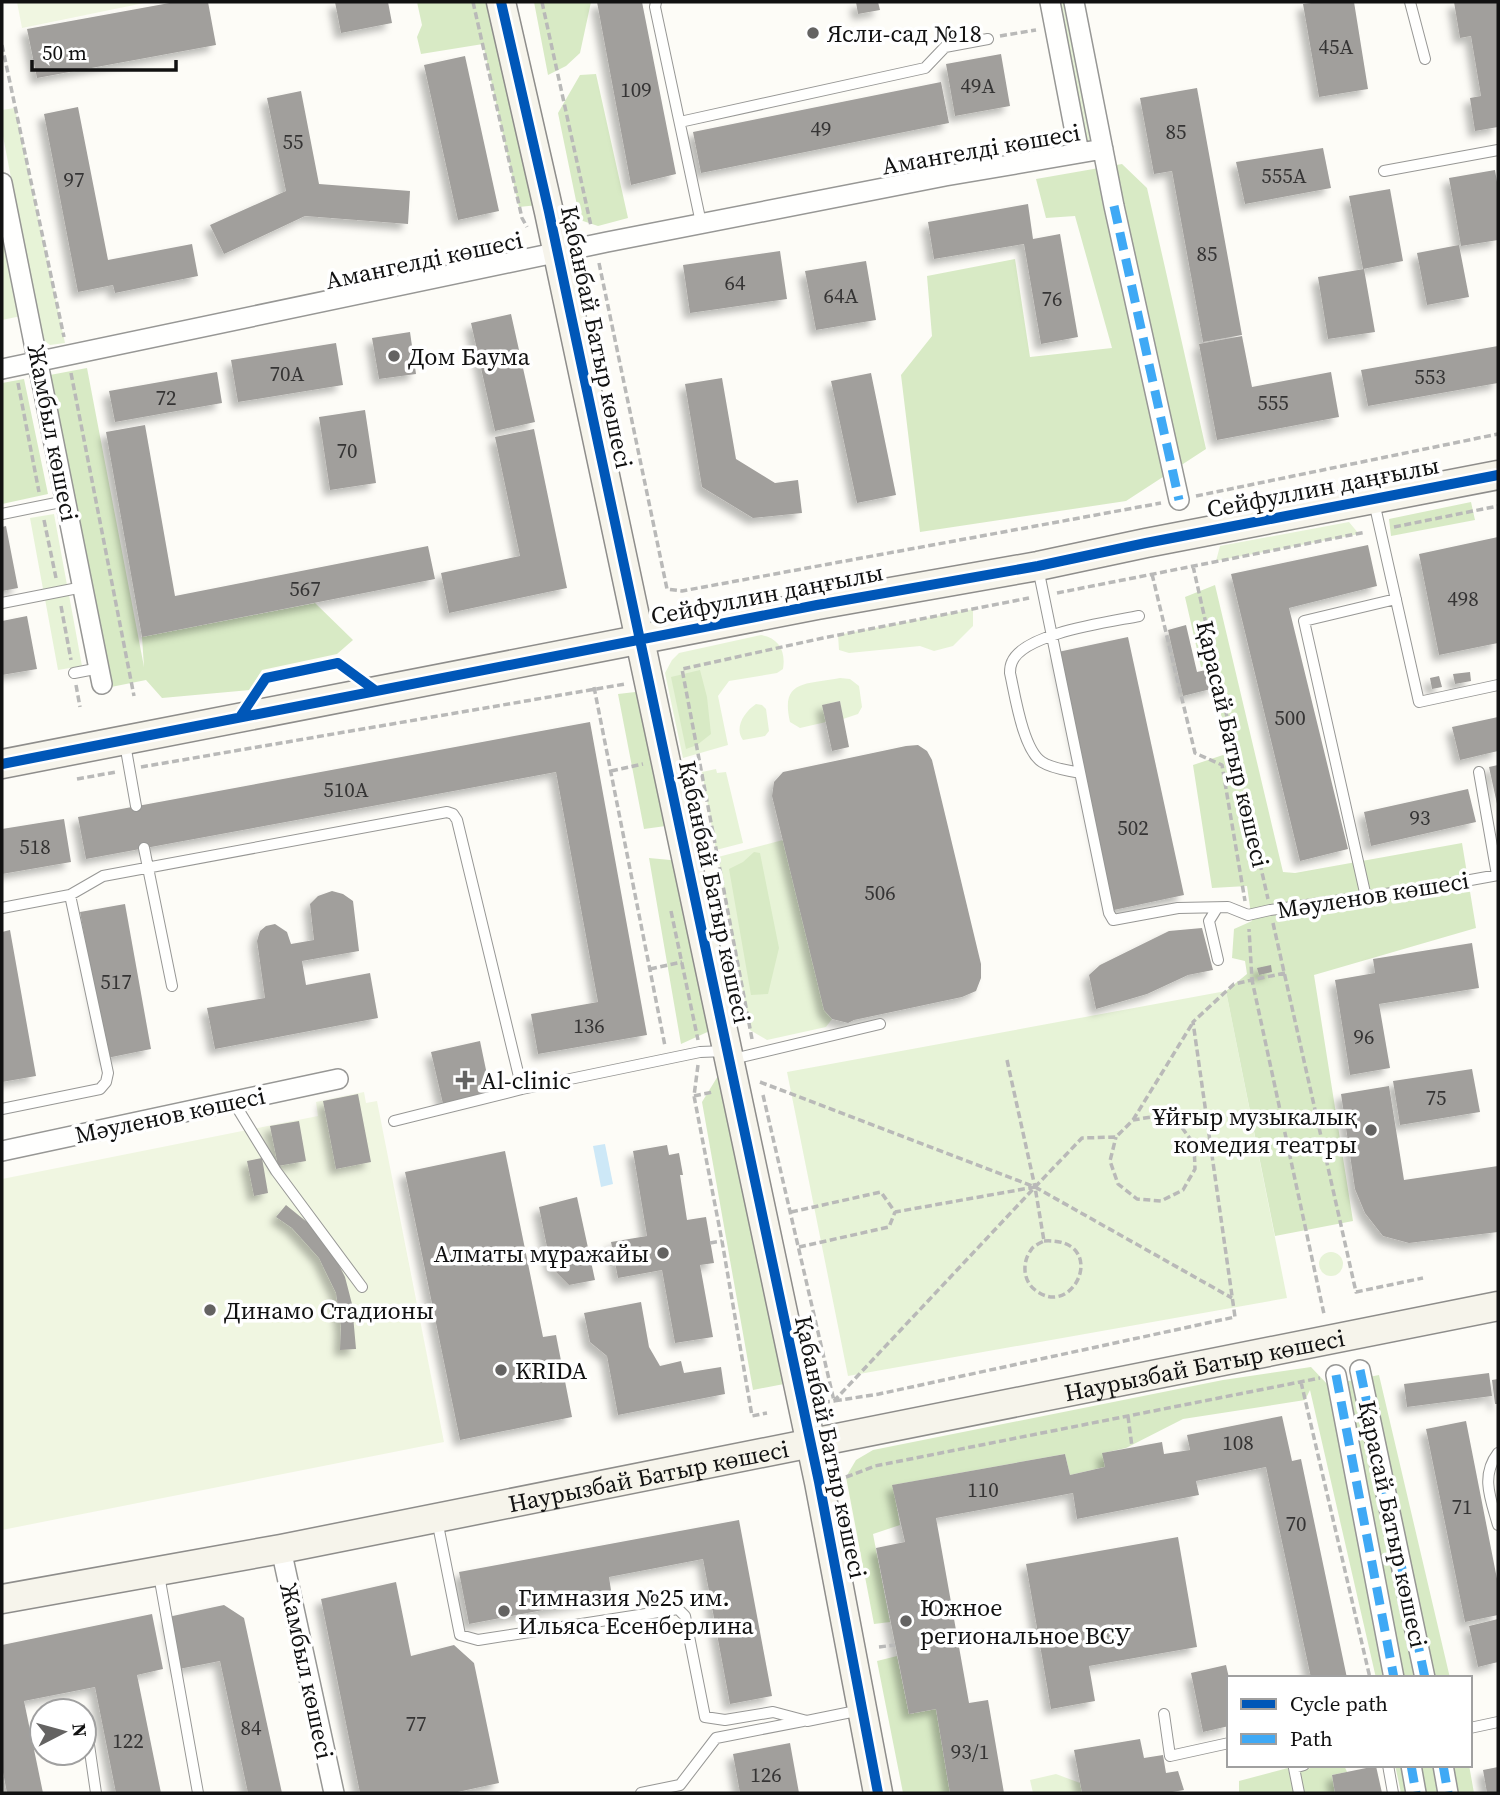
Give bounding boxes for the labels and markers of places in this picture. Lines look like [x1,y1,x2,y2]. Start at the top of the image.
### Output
place label: Ясли-сад №18 [827,17,982,50]
marker: Ясли-сад №18 [805,25,821,41]
place label: Дом Баума [408,340,531,373]
marker: Дом Баума [386,348,402,364]
place label: Al-clinic [481,1064,571,1097]
marker: Al-clinic [455,1070,475,1090]
place label: Ұйғыр музыкалық комедия театры [1152,1100,1358,1161]
marker: Ұйғыр музыкалық комедия театры [1363,1122,1379,1138]
place label: Алматы мұражайы [434,1237,649,1270]
marker: Алматы мұражайы [655,1245,671,1261]
place label: Динамо Стадионы [224,1294,434,1327]
marker: Динамо Стадионы [202,1302,218,1318]
place label: KRIDA [515,1354,587,1387]
marker: KRIDA [493,1362,509,1378]
place label: Гимназия №25 им. Ильяса Есенберлина [518,1581,755,1642]
place label: Южное региональное ВСУ [920,1591,1131,1652]
marker: Гимназия №25 им. Ильяса Есенберлина [496,1603,512,1619]
marker: Южное региональное ВСУ [898,1613,914,1629]

